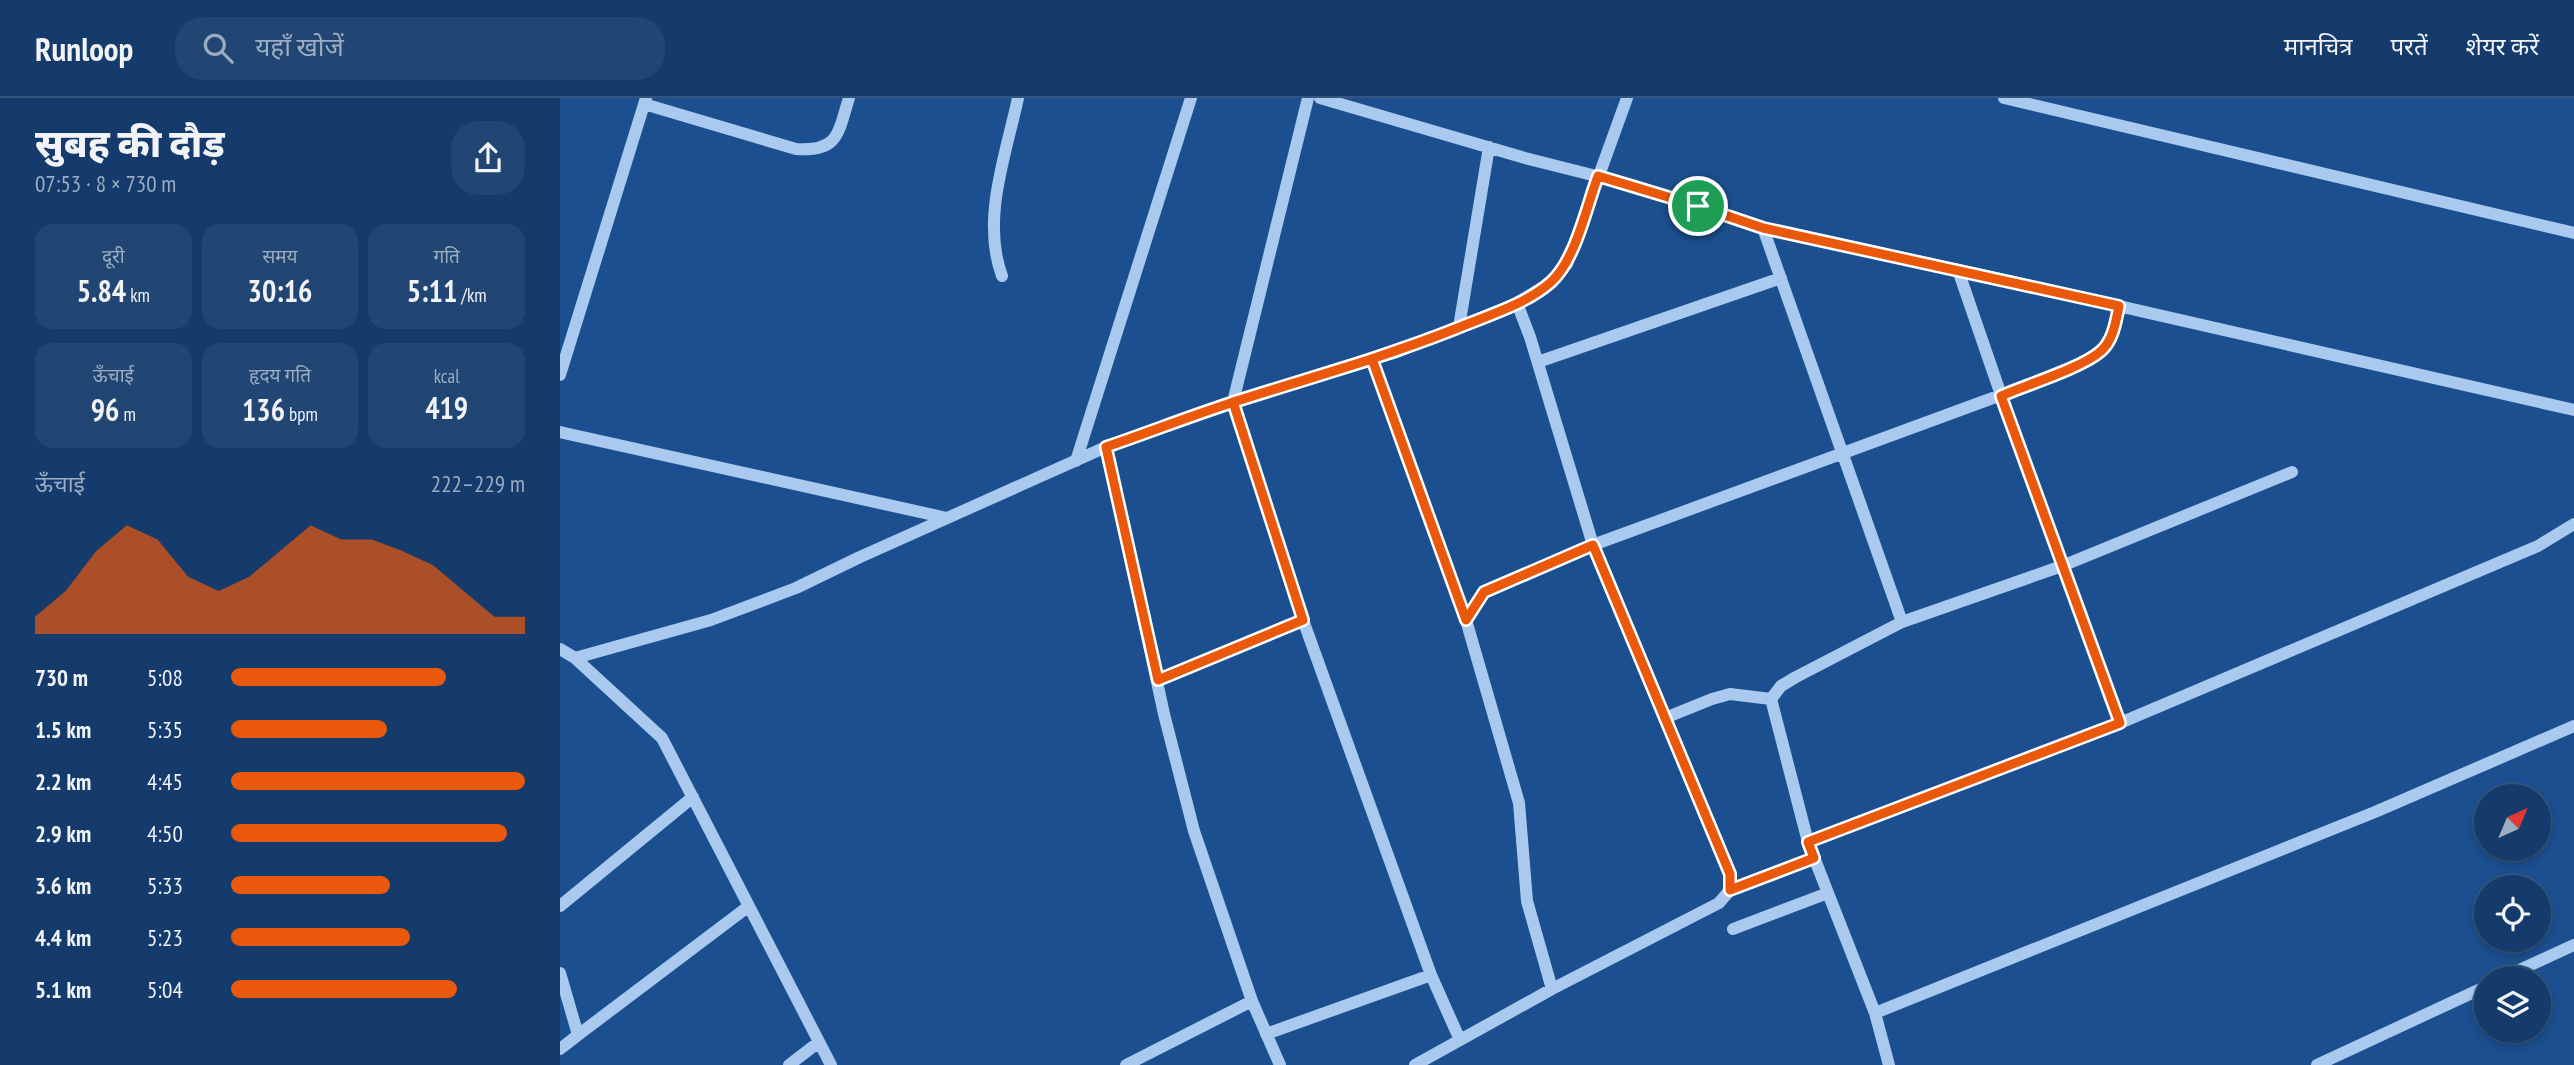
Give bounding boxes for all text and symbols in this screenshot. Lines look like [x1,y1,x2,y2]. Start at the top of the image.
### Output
search box [175,17,665,80]
text: Runloop [35,27,133,70]
icon: search [199,29,237,67]
text: यहाँ खोजें [255,30,344,63]
text: मानचित्र [2284,31,2352,62]
text: परतें [2390,31,2428,62]
text: शेयर करें [2466,31,2539,62]
text: सुबह की दौड़ [35,118,224,167]
button: share [451,121,525,195]
text: 07:53 · 8 × 730 m [35,169,176,198]
pin [1668,176,1728,236]
icon: arrive [1679,187,1717,225]
text: दूरी [102,244,125,268]
text: समय [262,244,298,268]
text: गति [433,244,460,268]
text: 5.84 [77,271,126,310]
text: 30:16 [248,271,312,310]
text: 5:11 [407,271,457,310]
text: km [126,283,150,307]
text: /km [457,283,487,307]
text: ऊँचाई [93,363,134,387]
text: हृदय गति [249,363,311,387]
text: kcal [434,364,460,388]
text: 419 [425,388,468,427]
text: 96 [91,390,119,429]
text: 136 [242,390,285,429]
text: m [119,402,136,426]
text: bpm [285,402,318,426]
text: ऊँचाई [35,469,85,498]
text: 222–229 m [431,469,525,498]
text: 730 m [35,663,88,692]
text: 5:08 [147,663,183,692]
text: 1.5 km [35,715,91,744]
text: 5:35 [147,715,183,744]
text: 2.2 km [35,767,91,796]
text: 4:45 [147,767,183,796]
north arrow [2474,784,2552,861]
map controls [2474,784,2551,1043]
text: 2.9 km [35,819,91,848]
text: 4:50 [147,819,183,848]
text: 3.6 km [35,871,91,900]
text: 5:33 [147,871,183,900]
button: locate [2474,875,2551,952]
text: 4.4 km [35,923,91,952]
text: 5:23 [147,923,183,952]
button: layers [2474,966,2551,1043]
text: 5.1 km [35,975,91,1004]
text: 5:04 [147,975,183,1004]

